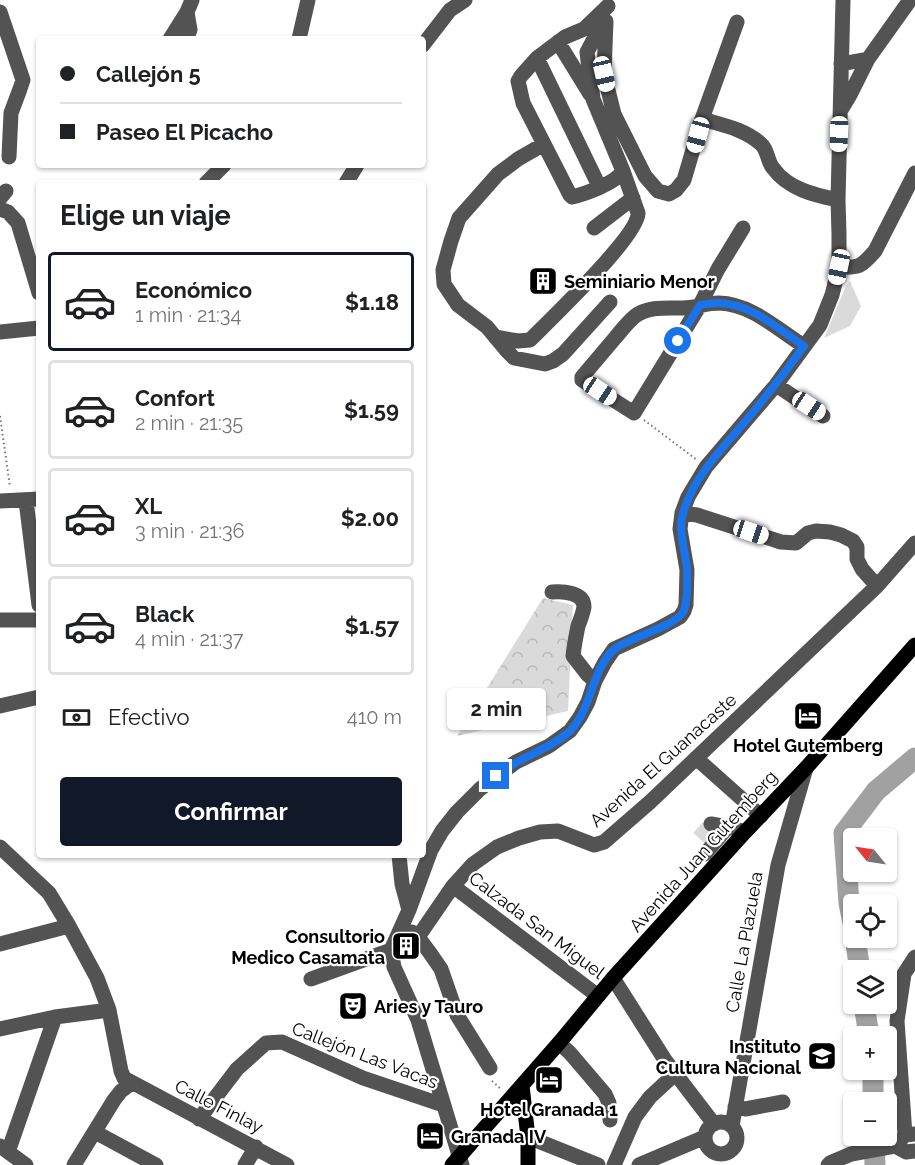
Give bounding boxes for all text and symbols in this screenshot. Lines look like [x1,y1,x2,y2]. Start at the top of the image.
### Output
car [591,54,617,94]
text: Callejón 5 [96,61,201,87]
car [685,115,711,155]
car [829,116,849,152]
text: Paseo El Picacho [96,119,273,145]
text: Elige un viaje [60,200,231,231]
car [826,248,852,286]
building icon: Seminiario Menor [527,265,559,297]
place label: Seminiario Menor [564,271,715,292]
icon: car [63,275,117,329]
text: Económico [135,277,252,303]
text: $1.18 [345,289,399,315]
text: 1 min · 21:34 [135,303,241,327]
route start [664,327,691,354]
car [580,374,620,408]
icon: car [63,383,117,437]
text: Confort [135,385,215,411]
car [789,389,829,423]
text: $1.59 [344,397,399,423]
text: 2 min · 21:35 [135,411,243,435]
icon: car [63,491,117,545]
text: XL [135,493,162,519]
text: $2.00 [341,505,399,531]
car [731,518,771,546]
text: 3 min · 21:36 [135,519,245,543]
icon: car [63,599,117,653]
text: Black [135,601,194,627]
text: $1.57 [345,613,399,639]
text: 4 min · 21:37 [135,627,243,651]
street label: Avenida El Guanacaste [585,688,741,831]
callout: 2 min [446,689,546,731]
text: 2 min [471,697,522,721]
hotel icon: Hotel Gutemberg [792,700,824,732]
icon: cash [60,701,93,734]
text: Efectivo [108,704,190,730]
text: 410 m [347,705,402,729]
place label: Hotel Gutemberg [733,735,883,756]
route end [482,762,509,789]
street label: Avenida Juan Gutemberg [625,766,781,936]
button: Confirmar [60,777,402,846]
north arrow [843,828,897,882]
map controls [843,828,897,1146]
street label: Calzada San Miguel [465,867,609,983]
street label: Calle La Plazuela [721,870,767,1014]
button: locate [843,894,897,948]
place label: Consultorio Medico Casamata [231,926,385,968]
building icon: Consultorio Medico Casamata [390,930,422,962]
button: layers [843,960,897,1014]
theatre icon: Aries y Tauro [337,990,369,1022]
place label: Aries y Tauro [374,996,483,1017]
street label: Callejón Las Vacas [289,1017,441,1093]
button: + [843,1026,897,1080]
place label: Instituto Cultura Nacional [656,1036,801,1078]
school or university icon: Instituto Cultura Nacional [806,1040,838,1072]
hotel icon: Hotel Granada 1 [533,1064,565,1096]
street label: Calle Finlay [171,1075,267,1137]
button: − [843,1092,897,1146]
place label: Hotel Granada 1 [480,1099,618,1120]
hotel icon: Granada IV [414,1120,446,1152]
place label: Granada IV [451,1126,547,1147]

